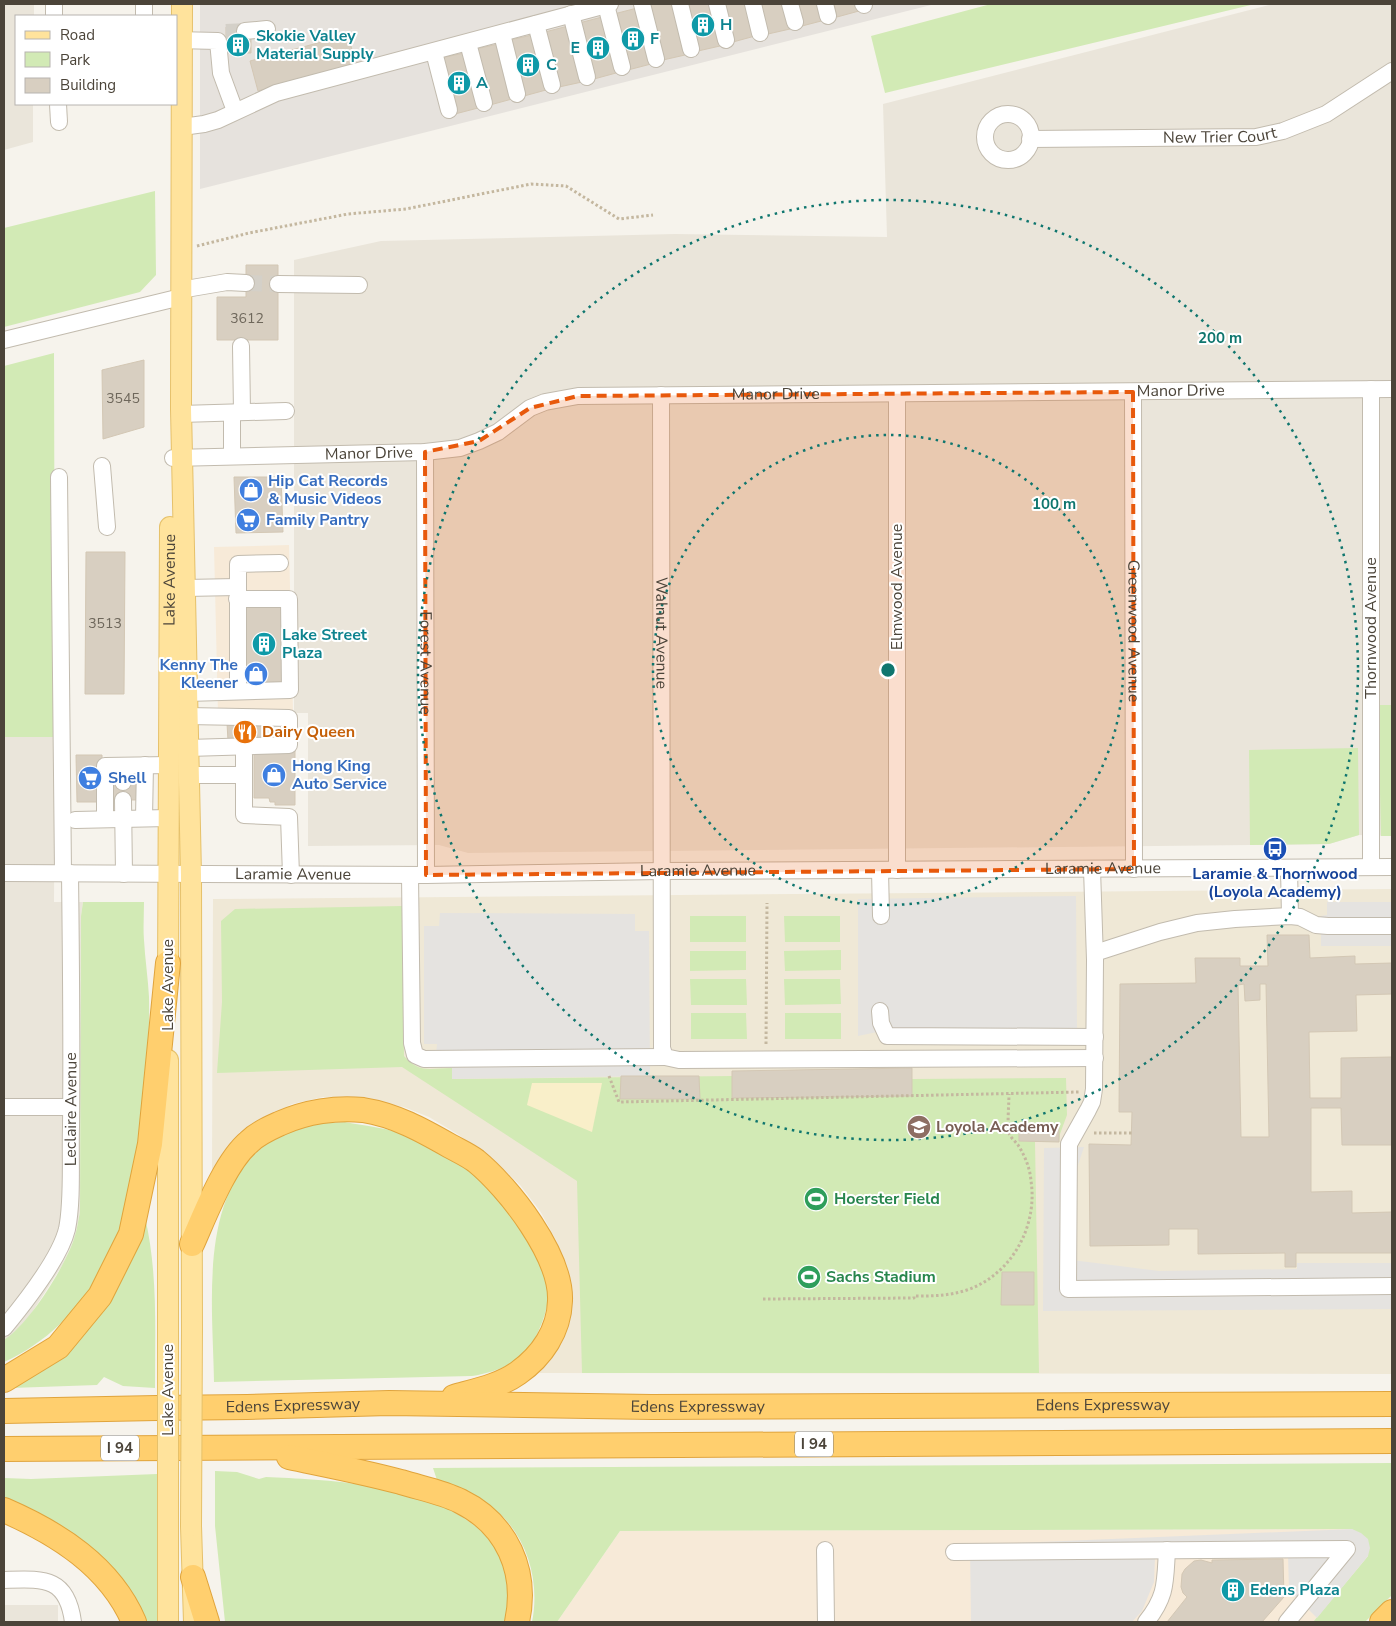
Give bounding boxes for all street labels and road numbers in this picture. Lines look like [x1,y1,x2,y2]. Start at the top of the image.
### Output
street label: New Trier Court [1163,122,1279,149]
street label: Manor Drive [1137,379,1225,402]
street label: Manor Drive [732,383,820,406]
street label: Manor Drive [325,441,413,465]
street label: Elmwood Avenue [886,524,908,650]
street label: Lake Avenue [159,534,181,626]
street label: Thornwood Avenue [1360,557,1382,699]
street label: Greenwood Avenue [1122,560,1145,702]
street label: Walnut Avenue [650,577,672,689]
street label: Forest Avenue [414,611,437,715]
street label: Laramie Avenue [1045,857,1161,880]
street label: Laramie Avenue [640,859,756,882]
street label: Laramie Avenue [235,863,351,886]
street label: Lake Avenue [157,939,179,1031]
street label: Leclaire Avenue [60,1052,82,1166]
street label: Lake Avenue [157,1344,179,1436]
street label: Edens Expressway [226,1393,361,1418]
street label: Edens Expressway [1036,1394,1171,1416]
street label: Edens Expressway [630,1396,766,1418]
road number: I 94 [795,1432,833,1456]
road number: I 94 [101,1436,139,1460]

